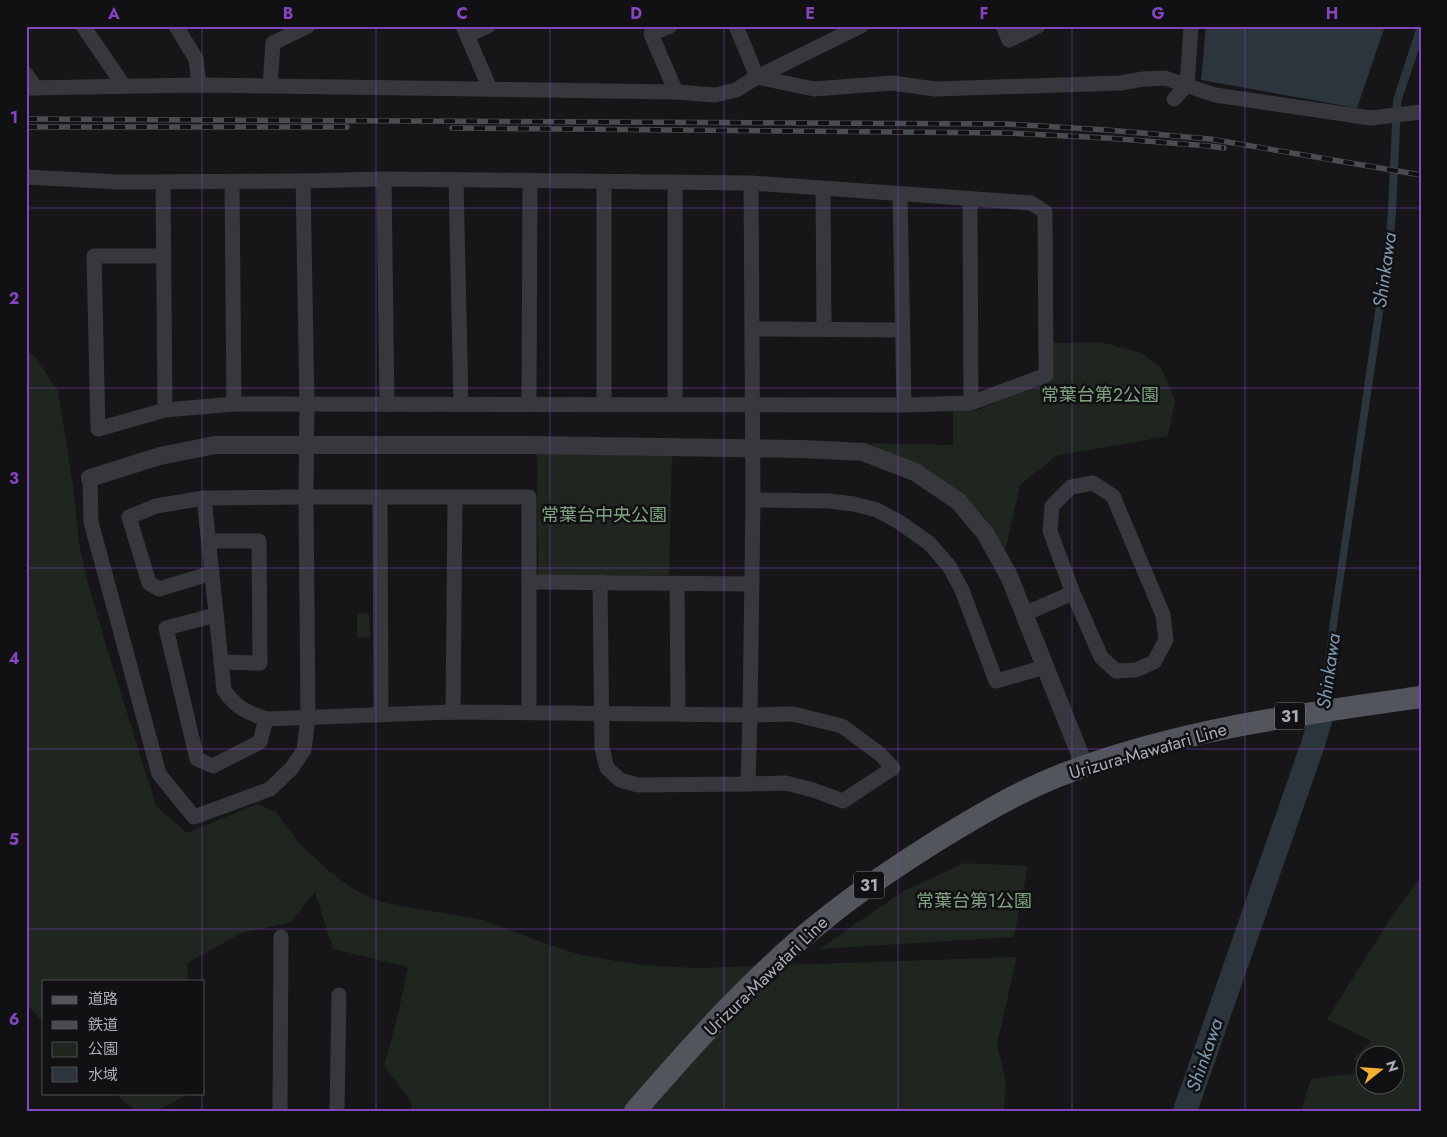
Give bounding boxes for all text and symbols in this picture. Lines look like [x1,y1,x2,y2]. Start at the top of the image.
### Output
text: A [107,2,120,25]
text: B [283,2,293,25]
text: C [456,2,468,25]
text: D [630,2,642,25]
text: E [805,2,815,25]
text: F [980,2,988,25]
text: G [1151,2,1165,25]
text: H [1326,2,1338,25]
text: 1 [10,106,18,129]
water label: Shinkawa [1366,230,1403,309]
text: 2 [9,287,19,310]
park label: 常葉台第2公園 [1041,382,1159,408]
text: 3 [9,467,19,490]
park label: 常葉台中央公園 [541,502,667,528]
water label: Shinkawa [1310,631,1347,710]
text: 4 [8,647,20,670]
road number: 31 [1275,702,1305,729]
street label: Urizura-Mawatari Line [1066,716,1230,786]
text: 5 [9,828,19,851]
road number: 31 [854,872,884,898]
park label: 常葉台第1公園 [916,888,1032,914]
street label: Urizura-Mawatari Line [698,910,834,1042]
legend [42,980,205,1094]
text: 道路 [88,988,118,1010]
text: 6 [9,1008,19,1031]
text: 鉄道 [88,1014,118,1036]
water label: Shinkawa [1179,1014,1230,1095]
text: 公園 [88,1038,118,1060]
north arrow [1354,1044,1404,1094]
text: N [1381,1058,1404,1074]
text: 水域 [88,1064,118,1086]

